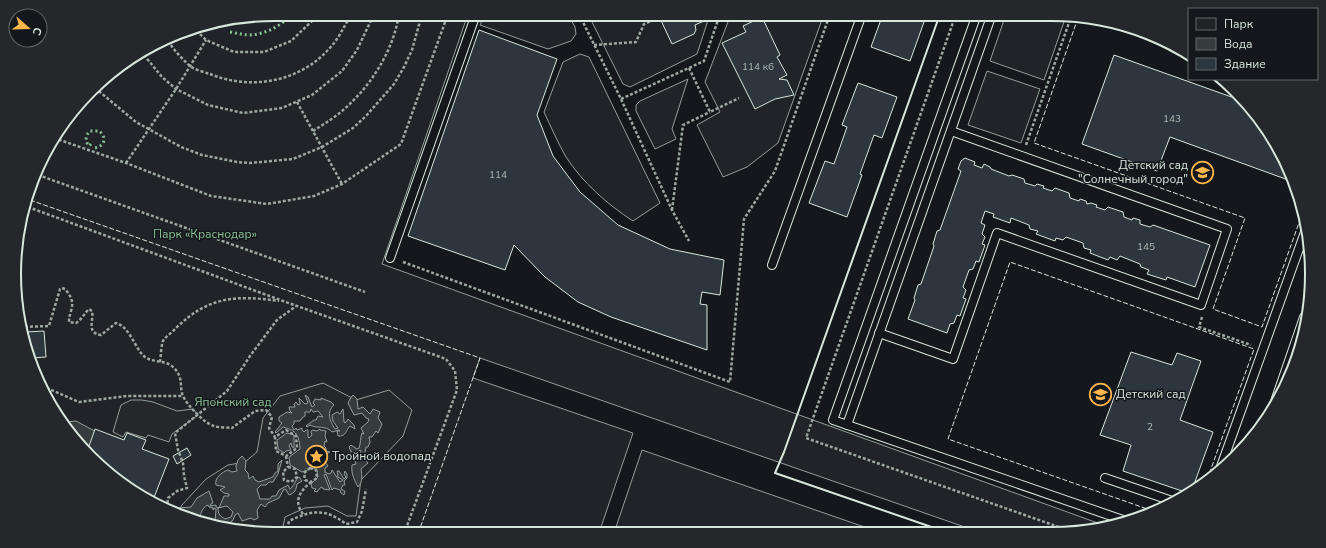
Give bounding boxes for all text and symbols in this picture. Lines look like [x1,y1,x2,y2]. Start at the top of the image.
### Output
north arrow [8,8,48,48]
legend [1188,8,1318,80]
text: Парк [1224,16,1254,32]
text: С [28,25,45,38]
text: Вода [1224,36,1252,52]
text: Здание [1224,56,1266,72]
house number: 114 к6 [742,60,774,74]
house number: 143 [1163,112,1181,126]
place label: Детский сад "Солнечный город" [1078,157,1188,187]
school or university icon: Детский сад "Солнечный город" [1190,159,1216,185]
house number: 114 [489,168,507,182]
park label: Парк «Краснодар» [153,226,257,242]
house number: 145 [1137,240,1155,254]
school or university icon: Детский сад [1088,381,1114,407]
place label: Детский сад [1116,386,1185,402]
park label: Японский сад [194,394,272,410]
house number: 2 [1147,420,1153,434]
place icon: Тройной водопад [304,443,330,469]
place label: Тройной водопад [332,448,431,464]

